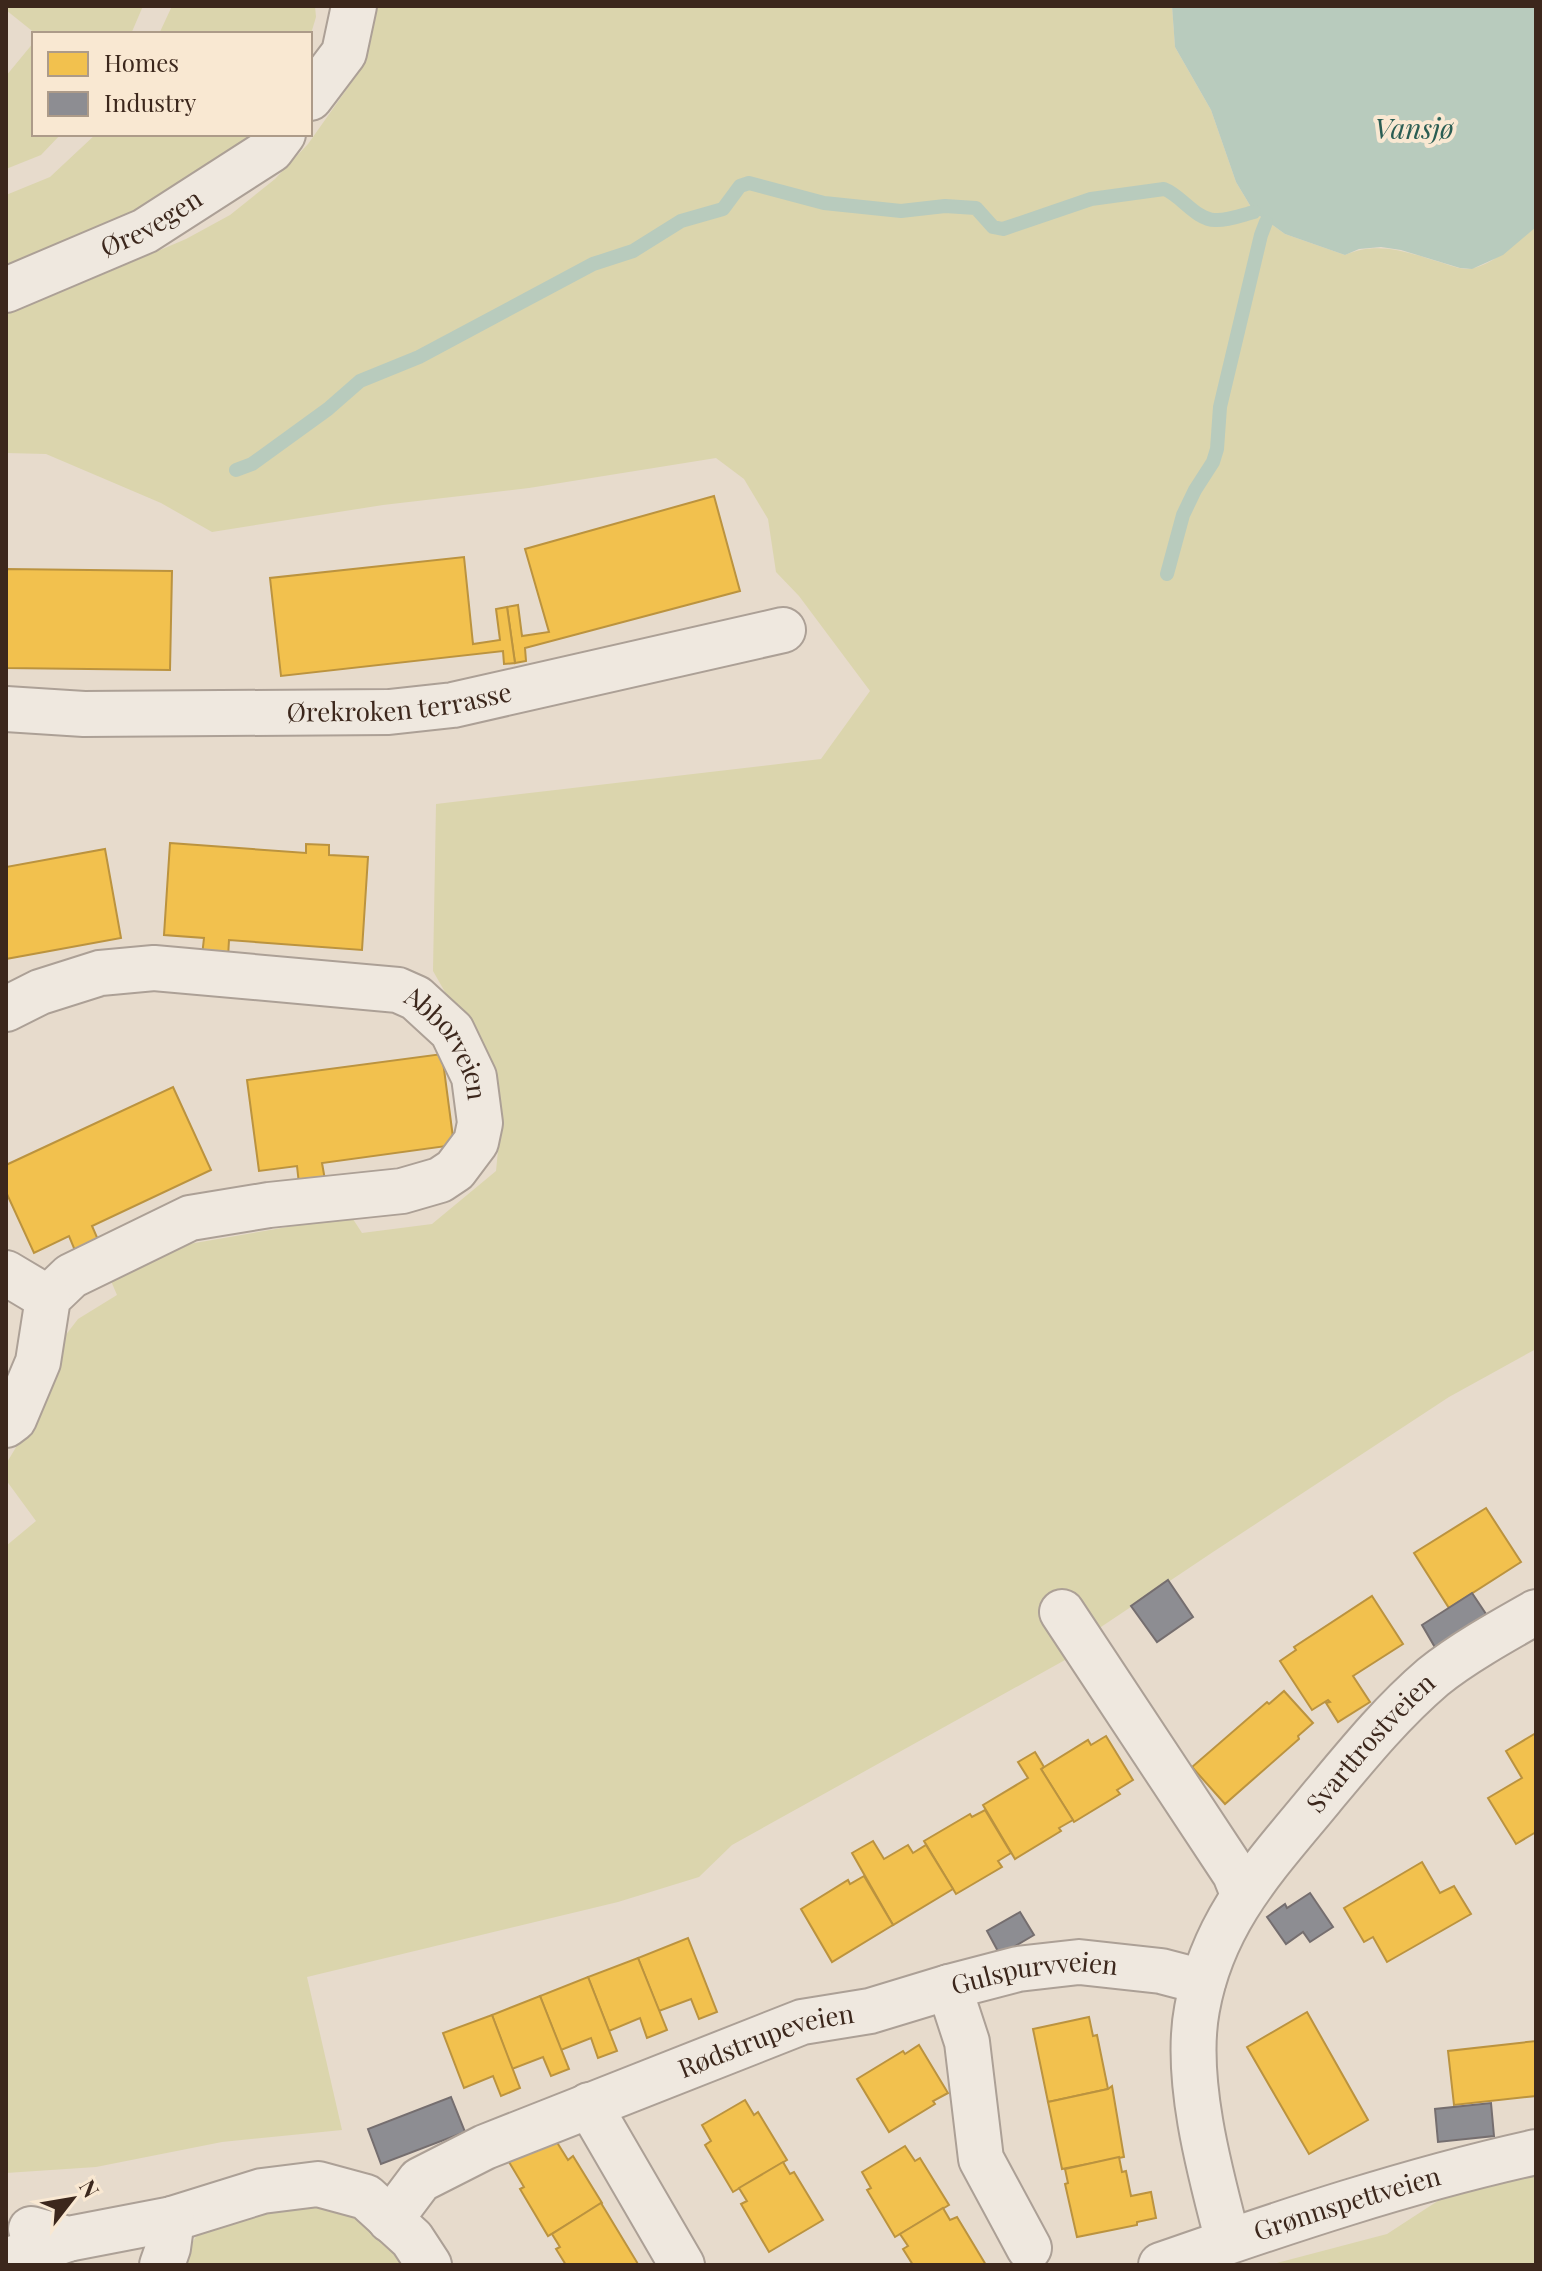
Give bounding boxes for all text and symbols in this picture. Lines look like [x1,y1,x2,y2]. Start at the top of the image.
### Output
legend [32,32,312,136]
text: Homes [104,46,179,78]
text: Industry [104,86,196,118]
water label: Vansjø [1374,109,1455,146]
street label: Ørevegen [95,180,208,264]
street label: Ørekroken terrasse [287,673,515,729]
street label: Abborveien [399,976,496,1102]
street label: Svarttrostveien [1297,1664,1442,1819]
street label: Gulspurvveien [947,1943,1120,2002]
street label: Rødstrupeveien [673,1995,857,2085]
street label: Grønnspettveien [1249,2157,1445,2248]
north arrow [32,2159,112,2239]
text: N [73,2174,107,2203]

